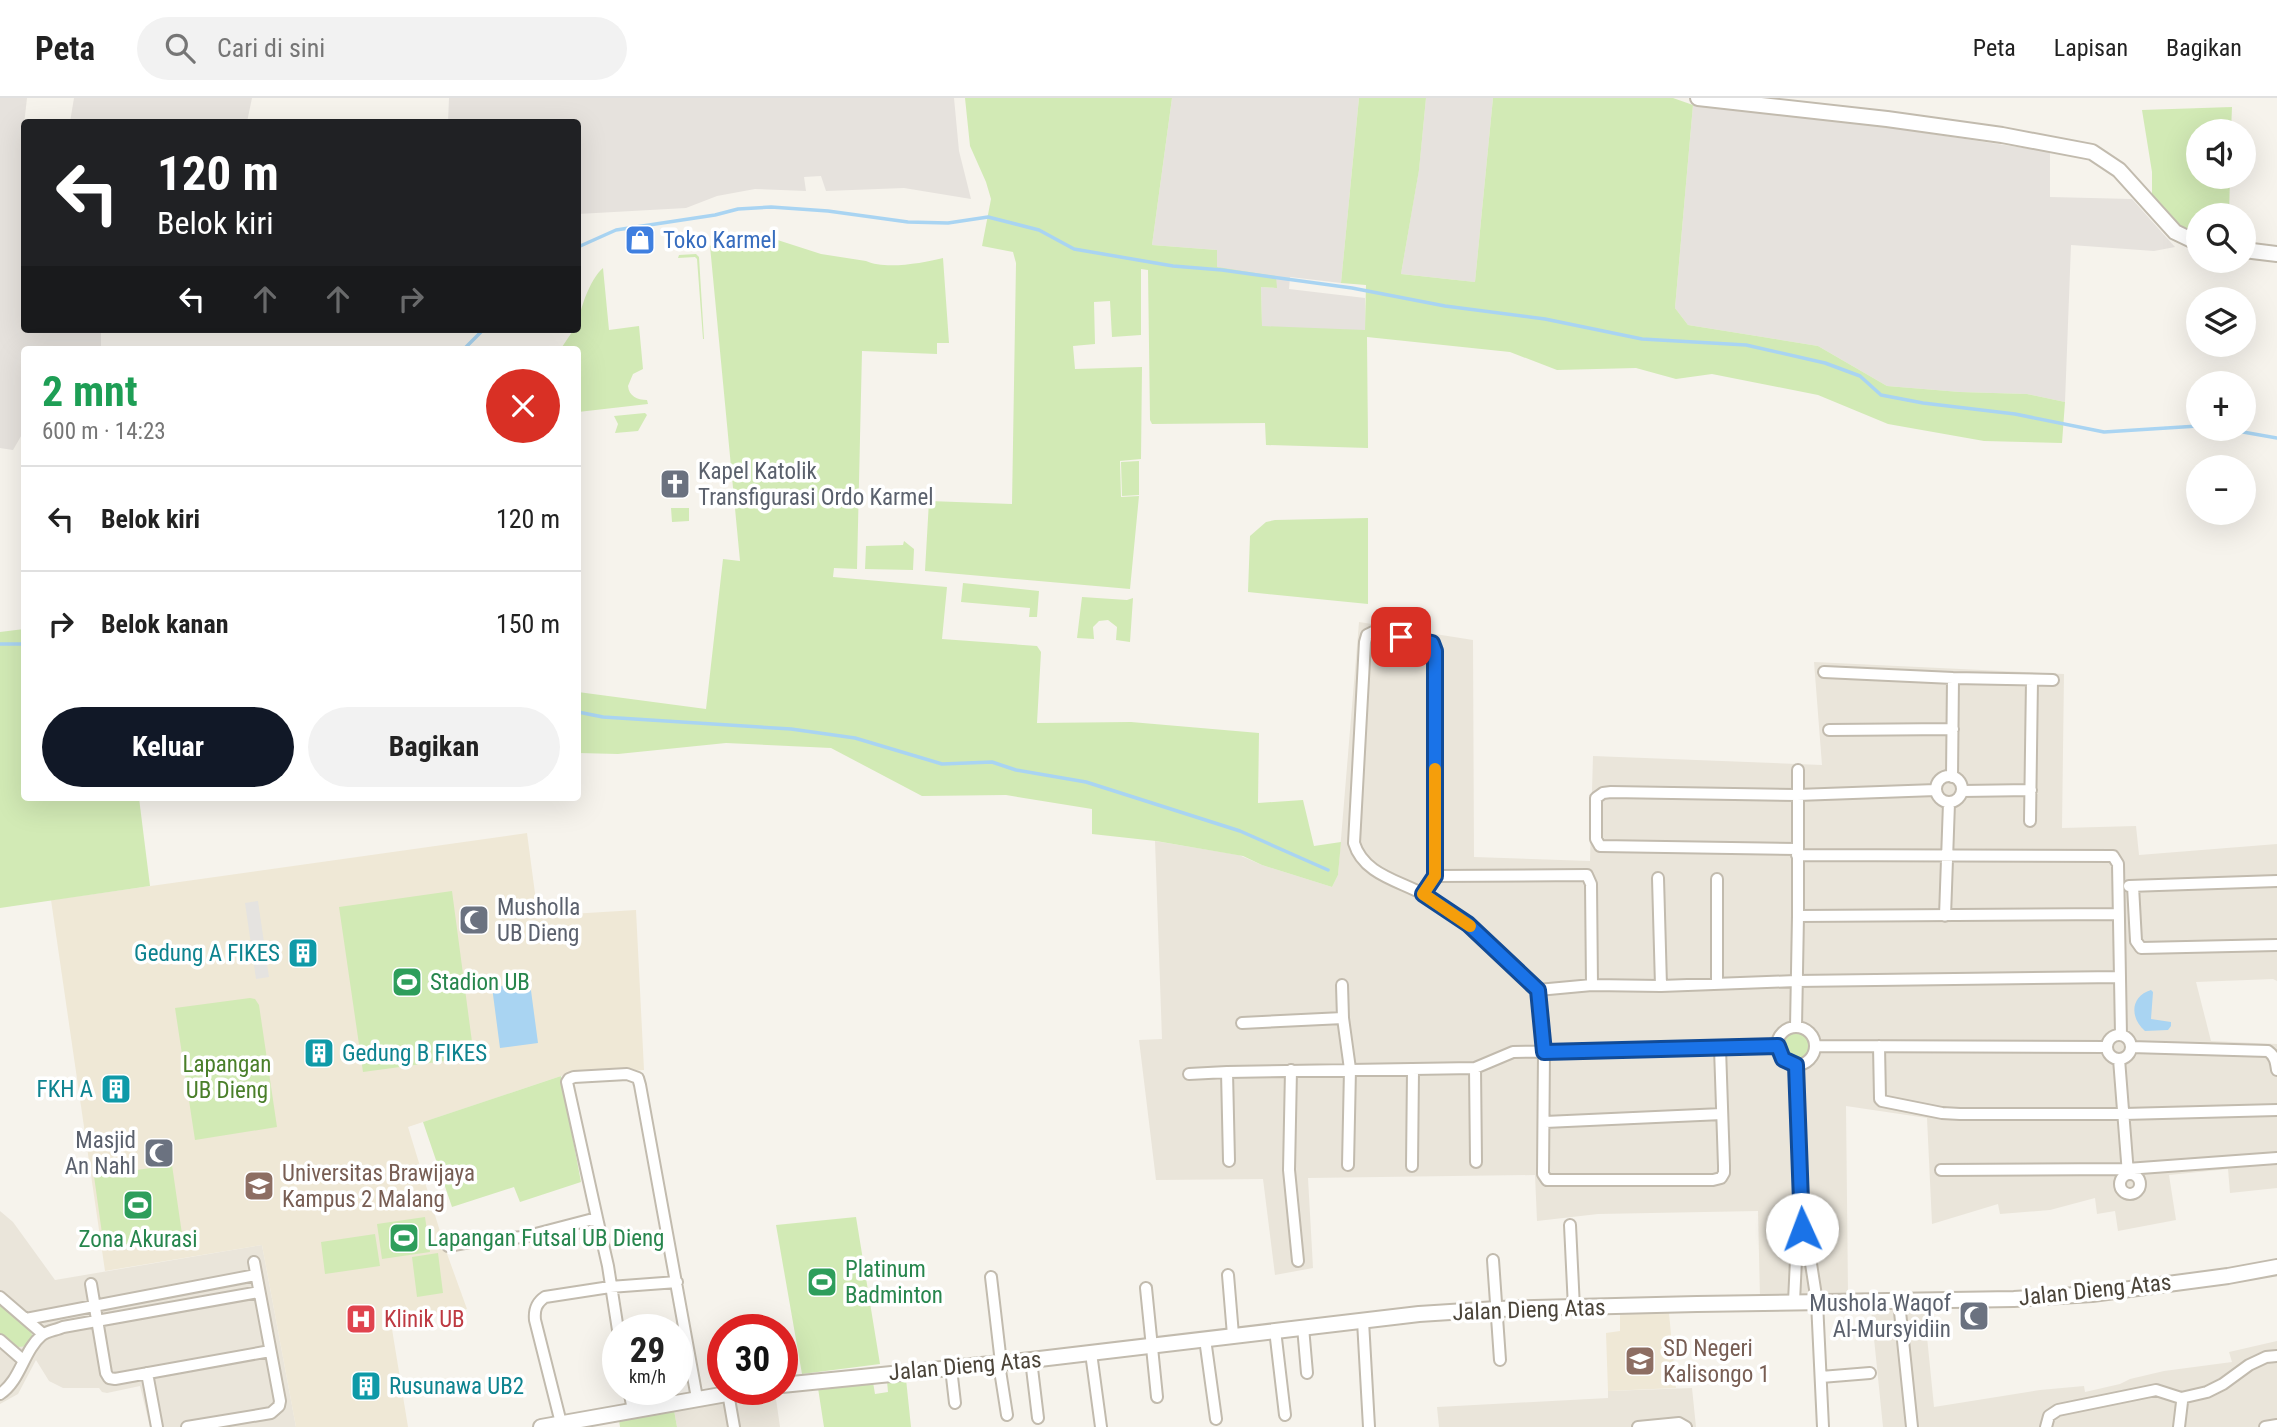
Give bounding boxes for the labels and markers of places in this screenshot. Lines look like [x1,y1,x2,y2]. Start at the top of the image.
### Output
shop icon: Toko Karmel [623,223,657,257]
place label: Toko Karmel [663,227,777,254]
place label: Kapel Katolik Transfigurasi Ordo Karmel [698,458,934,511]
church icon: Kapel Katolik Transfigurasi Ordo Karmel [658,467,692,501]
pin [1371,607,1431,667]
place label: Musholla UB Dieng [497,894,580,947]
mosque icon: Musholla UB Dieng [457,903,491,937]
building icon: Gedung A FIKES [286,936,320,970]
place label: Gedung A FIKES [134,940,280,967]
sports icon: Stadion UB [390,965,424,999]
place label: Stadion UB [430,969,530,996]
building icon: Gedung B FIKES [302,1036,336,1070]
place label: Gedung B FIKES [342,1040,487,1067]
building icon: FKH A [99,1072,133,1106]
place label: FKH A [37,1076,93,1103]
place label: Masjid An Nahl [65,1127,136,1180]
mosque icon: Masjid An Nahl [142,1136,176,1170]
place label: Universitas Brawijaya Kampus 2 Malang [282,1160,475,1213]
school or university icon: Universitas Brawijaya Kampus 2 Malang [242,1169,276,1203]
sports icon: Zona Akurasi [121,1188,155,1222]
sports icon: Lapangan Futsal UB Dieng [387,1221,421,1255]
place label: Lapangan Futsal UB Dieng [427,1225,664,1252]
place label: Zona Akurasi [79,1226,197,1253]
place label: Platinum Badminton [845,1256,943,1309]
sports icon: Platinum Badminton [805,1265,839,1299]
place label: Mushola Waqof Al-Mursyidiin [1809,1290,1952,1343]
mosque icon: Mushola Waqof Al-Mursyidiin [1957,1299,1991,1333]
hospital icon: Klinik UB [344,1302,378,1336]
place label: Klinik UB [384,1306,465,1333]
place label: SD Negeri Kalisongo 1 [1663,1335,1770,1388]
school or university icon: SD Negeri Kalisongo 1 [1623,1344,1657,1378]
building icon: Rusunawa UB2 [349,1369,383,1403]
place label: Rusunawa UB2 [389,1373,524,1400]

